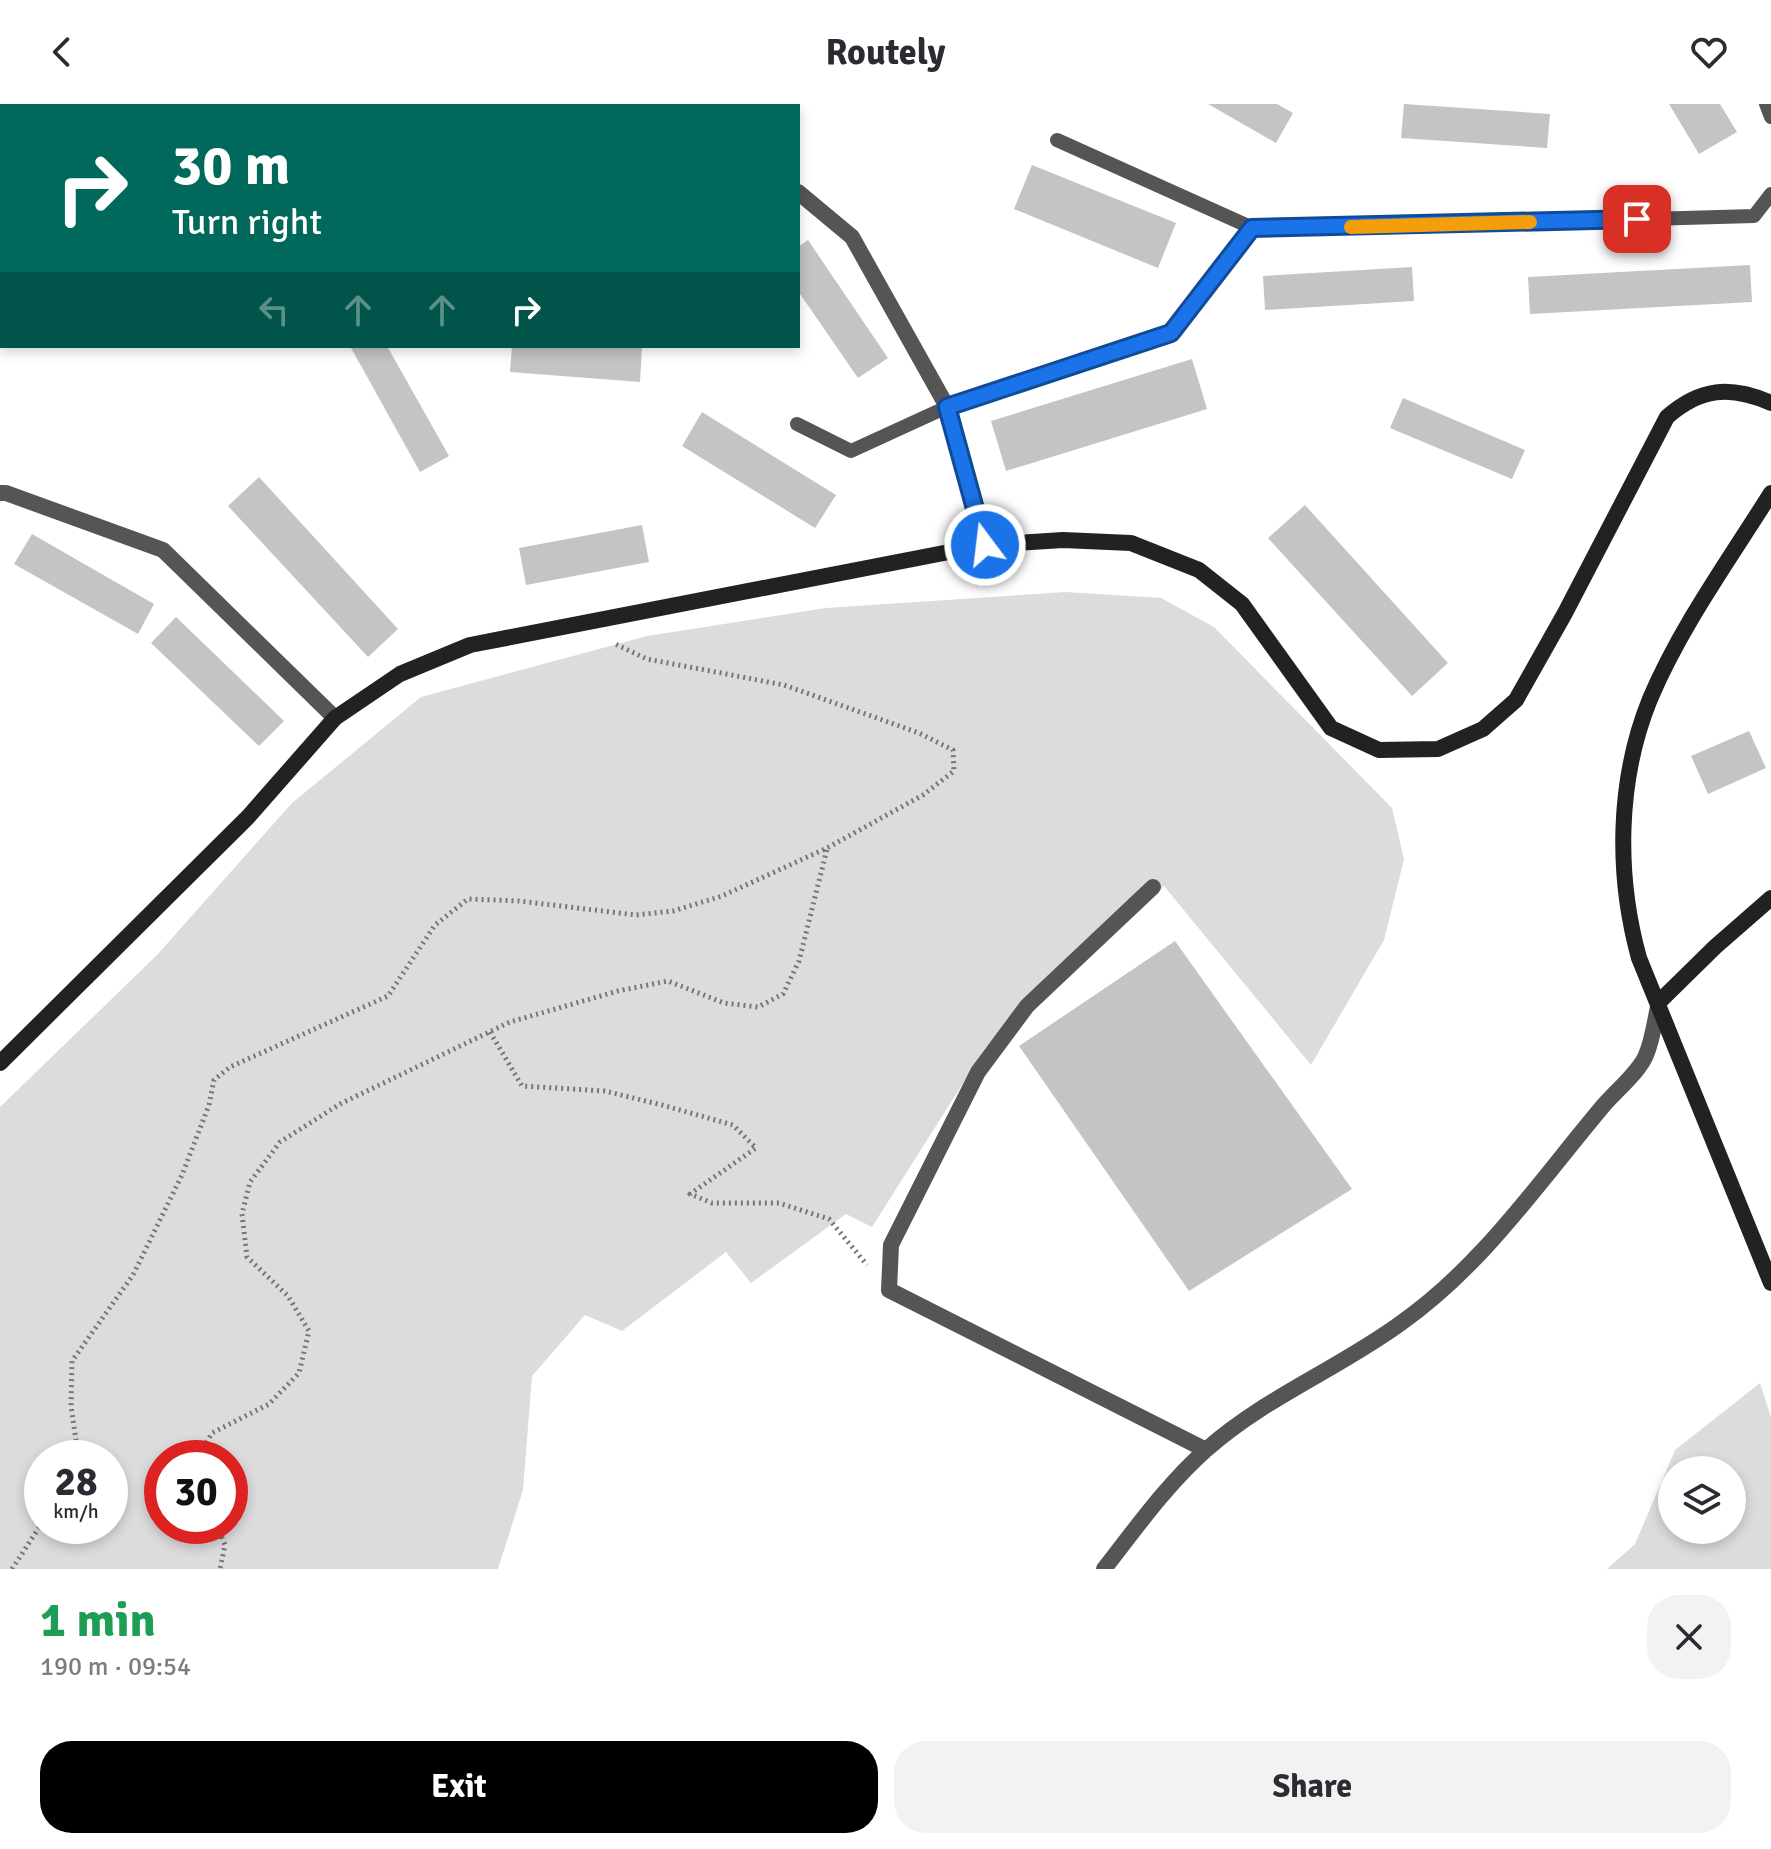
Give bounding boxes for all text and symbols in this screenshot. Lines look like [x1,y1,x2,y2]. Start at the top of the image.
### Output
icon: back [40,30,84,74]
text: Routely [826,30,945,75]
icon: heart [1687,30,1731,74]
text: 30 m [172,131,290,200]
icon: right [40,136,144,240]
pin [1603,185,1671,253]
icon: arrive [1615,197,1659,241]
text: Turn right [172,200,322,245]
icon: left [252,288,296,332]
icon: ahead [336,288,380,332]
icon: ahead [420,288,464,332]
icon: right [504,288,548,332]
position arrow [943,503,1027,587]
speed limit sign: 30 [144,1440,248,1544]
map controls [1658,1456,1746,1544]
button: layers [1658,1456,1746,1544]
text: 28 [54,1457,98,1507]
text: km/h [53,1499,99,1524]
text: 1 min [40,1591,156,1650]
button: close [1647,1595,1731,1679]
text: 190 m · 09:54 [40,1651,191,1683]
button: Exit [40,1741,878,1833]
button: Share [894,1741,1731,1833]

